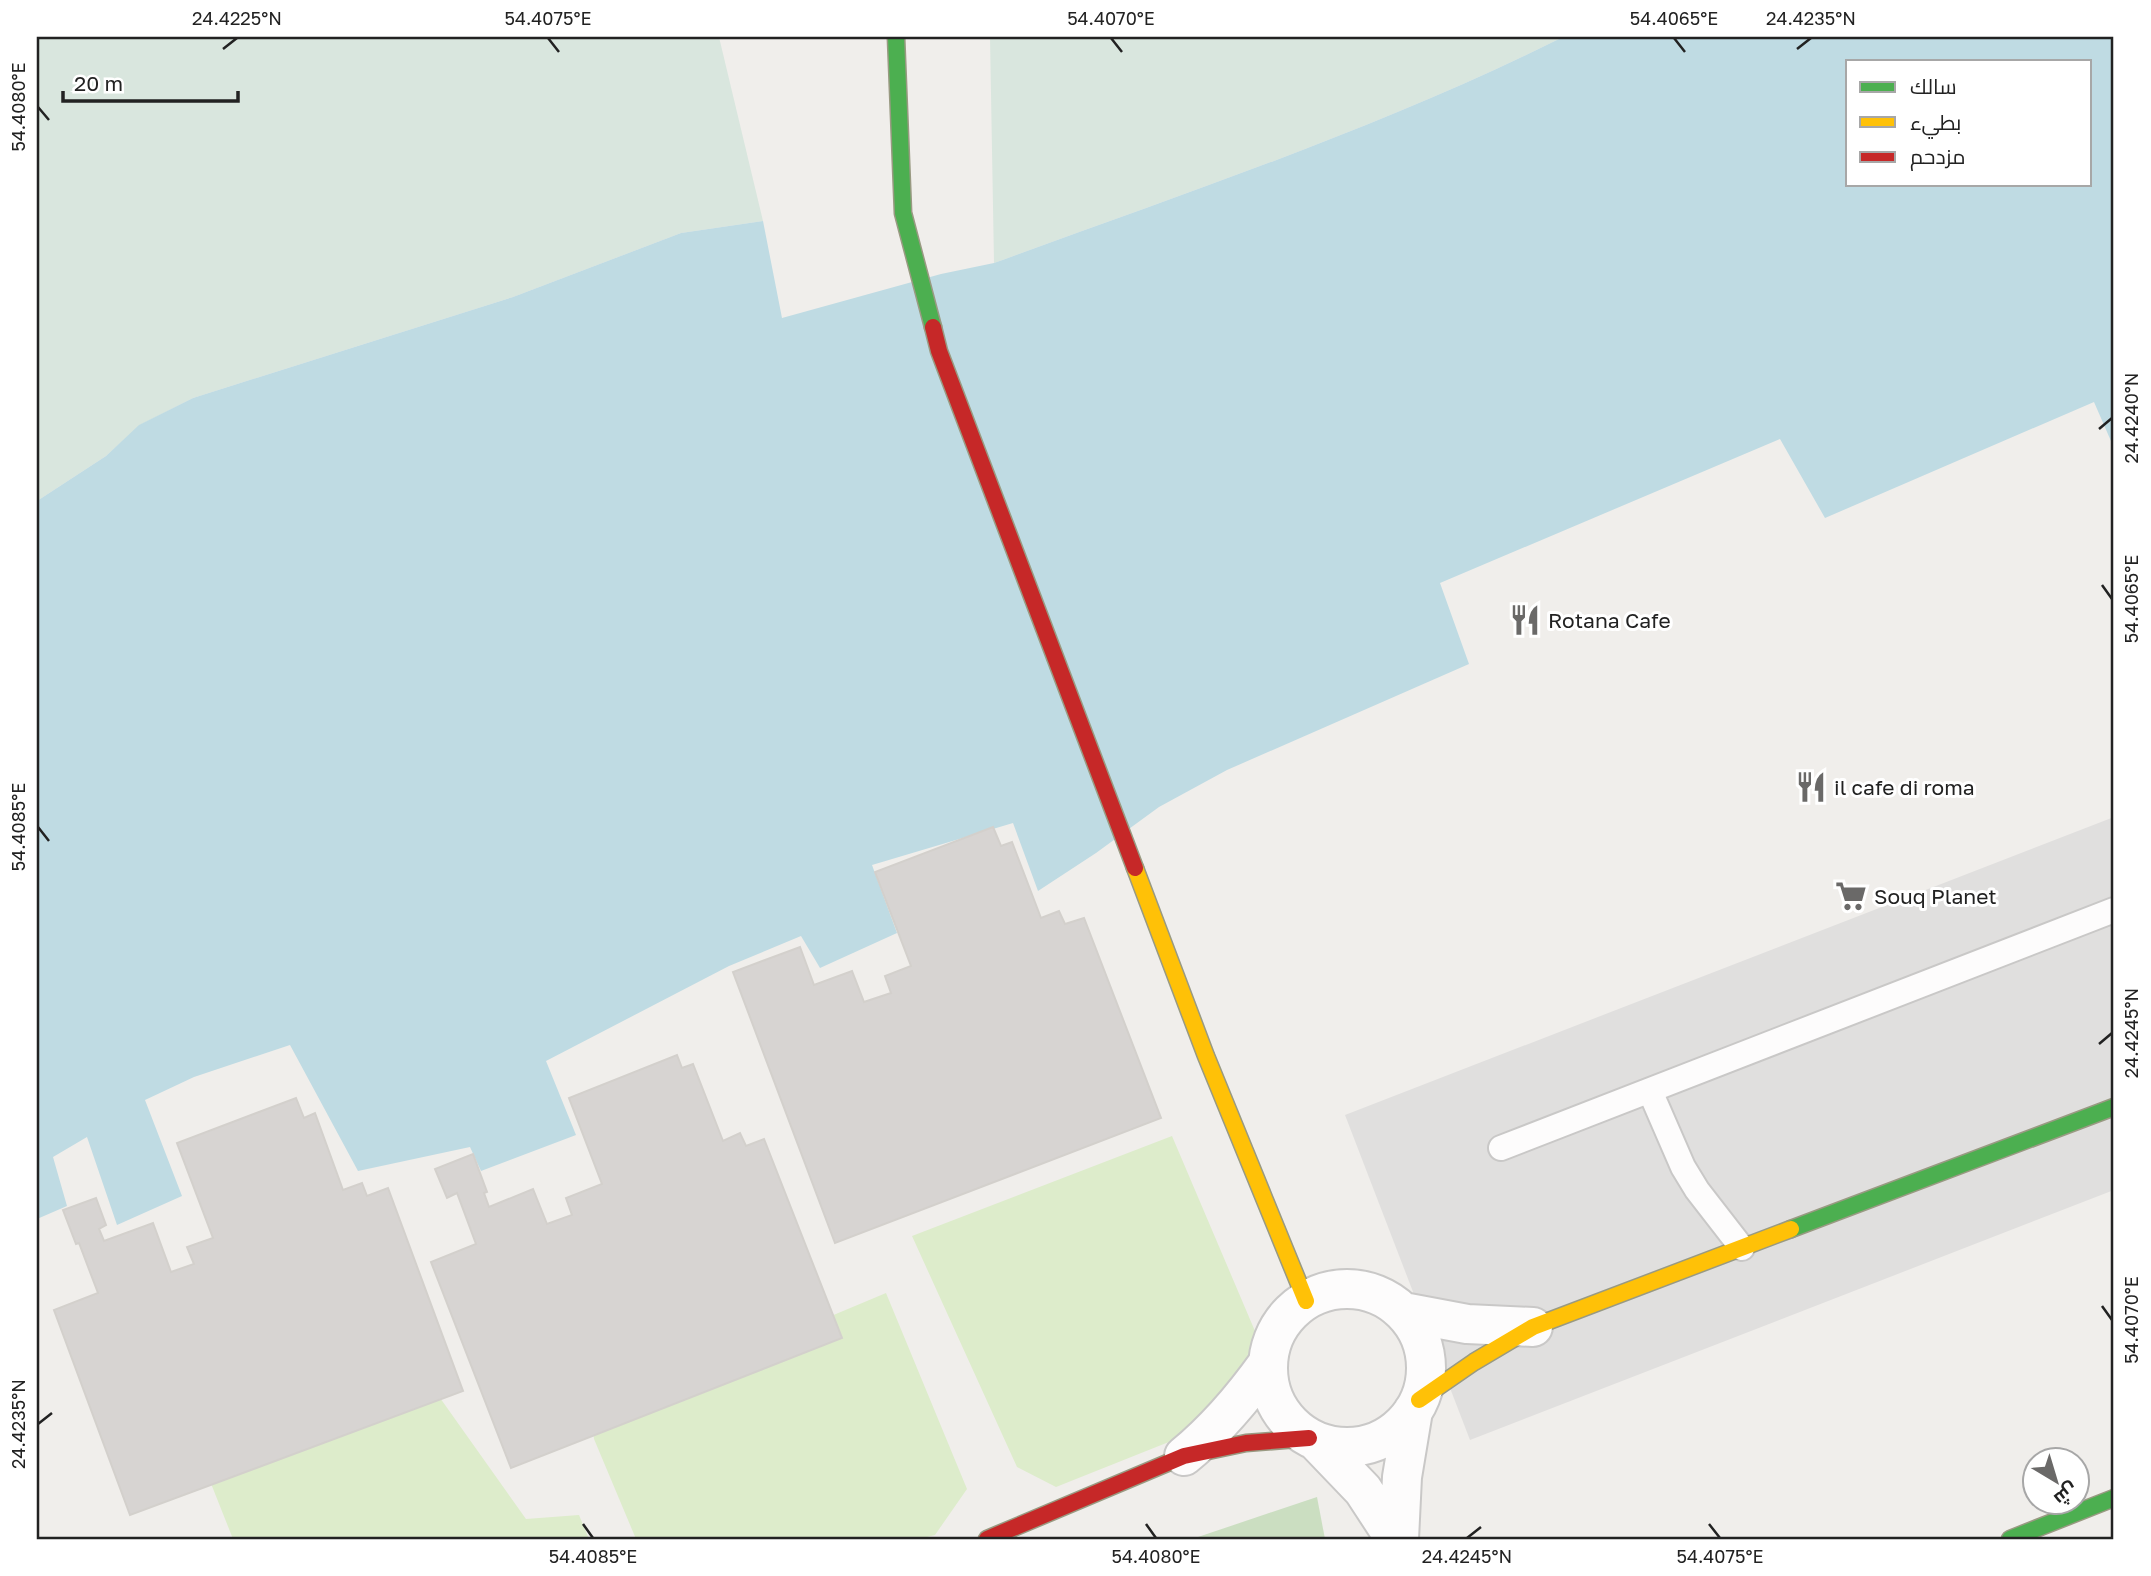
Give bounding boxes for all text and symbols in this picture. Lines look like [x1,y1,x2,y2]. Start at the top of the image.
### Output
text: 24.4225°N [192,7,282,29]
text: 54.4075°E [505,7,591,29]
text: 54.4070°E [1067,7,1155,29]
text: 54.4065°E [1630,7,1718,29]
text: 24.4235°N [1766,7,1856,29]
scale bar [63,60,238,104]
legend [1846,60,2092,186]
text: 54.4080°E [7,62,29,152]
text: 20 m [74,70,123,96]
text: سالك [1910,73,1957,99]
text: بطيء [1910,109,1961,139]
text: مزدحم [1910,143,1965,171]
text: 24.4240°N [2120,372,2142,464]
text: 54.4065°E [2120,555,2142,643]
restaurant icon: Rotana Cafe [1508,603,1542,637]
place label: Rotana Cafe [1548,607,1671,633]
restaurant icon: il cafe di roma [1794,770,1828,804]
place label: il cafe di roma [1834,774,1975,800]
text: 54.4085°E [7,783,29,871]
supermarket icon: Souq Planet [1834,879,1868,913]
place label: Souq Planet [1874,883,1997,909]
text: 24.4245°N [2120,988,2142,1078]
text: 54.4070°E [2120,1276,2142,1364]
text: 24.4235°N [7,1379,29,1469]
north arrow [2022,1446,2092,1516]
text: ش [2049,1477,2083,1511]
text: 54.4085°E [549,1545,637,1567]
text: 54.4080°E [1111,1545,1201,1567]
text: 24.4245°N [1422,1545,1512,1567]
text: 54.4075°E [1677,1545,1763,1567]

